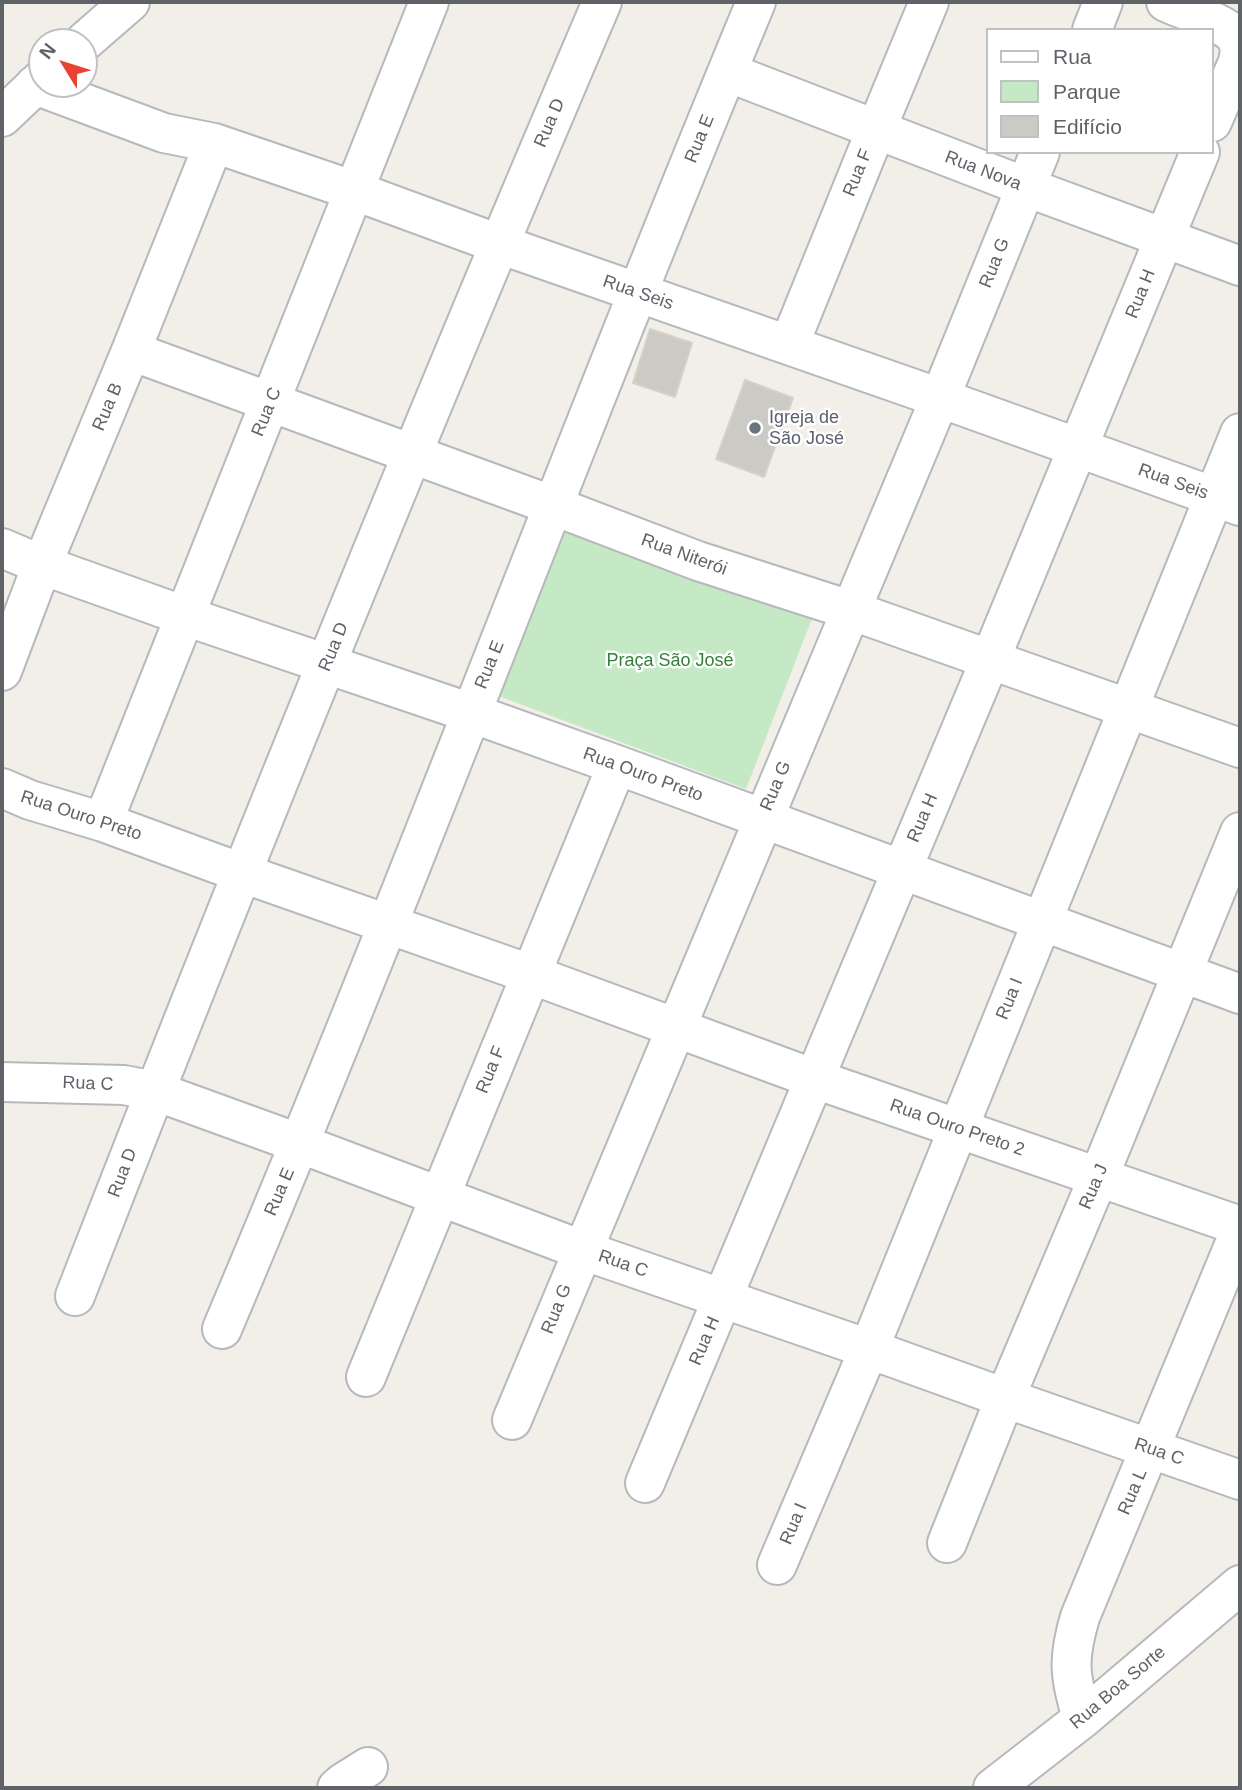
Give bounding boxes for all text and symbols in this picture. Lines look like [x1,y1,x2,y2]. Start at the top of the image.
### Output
north arrow [28,28,98,98]
legend [986,28,1214,154]
text: N [35,39,60,63]
text: Rua [1053,45,1092,68]
text: Parque [1053,80,1121,103]
street label: Rua D [530,95,570,151]
street label: Rua E [681,112,719,166]
text: Edifício [1053,115,1122,138]
street label: Rua F [839,146,877,200]
street label: Rua Nova [942,147,1024,195]
street label: Rua G [975,235,1015,291]
street label: Rua H [1121,266,1161,322]
street label: Rua Seis [600,271,676,315]
street label: Rua B [88,380,128,434]
street label: Rua C [247,384,287,440]
place label: Igreja de São José [769,407,844,450]
marker: Igreja de São José [747,420,763,436]
street label: Rua Seis [1135,459,1211,505]
street label: Rua Niterói [638,529,730,581]
street label: Rua D [314,619,354,675]
street label: Rua E [471,638,509,692]
park label: Praça São José [606,650,734,672]
street label: Rua Ouro Preto [580,743,706,807]
street label: Rua G [756,758,796,814]
street label: Rua Ouro Preto [18,786,144,846]
street label: Rua H [903,790,943,846]
street label: Rua I [992,975,1028,1023]
street label: Rua F [472,1043,510,1097]
street label: Rua C [62,1072,114,1096]
street label: Rua Ouro Preto 2 [887,1095,1027,1161]
street label: Rua D [104,1145,142,1201]
street label: Rua J [1075,1161,1113,1213]
street label: Rua E [260,1165,300,1219]
street label: Rua C [595,1245,651,1283]
street label: Rua G [537,1281,577,1337]
street label: Rua H [685,1313,725,1369]
street label: Rua C [1131,1433,1187,1471]
street label: Rua L [1114,1466,1152,1518]
street label: Rua I [776,1500,812,1548]
street label: Rua Boa Sorte [1066,1642,1170,1734]

